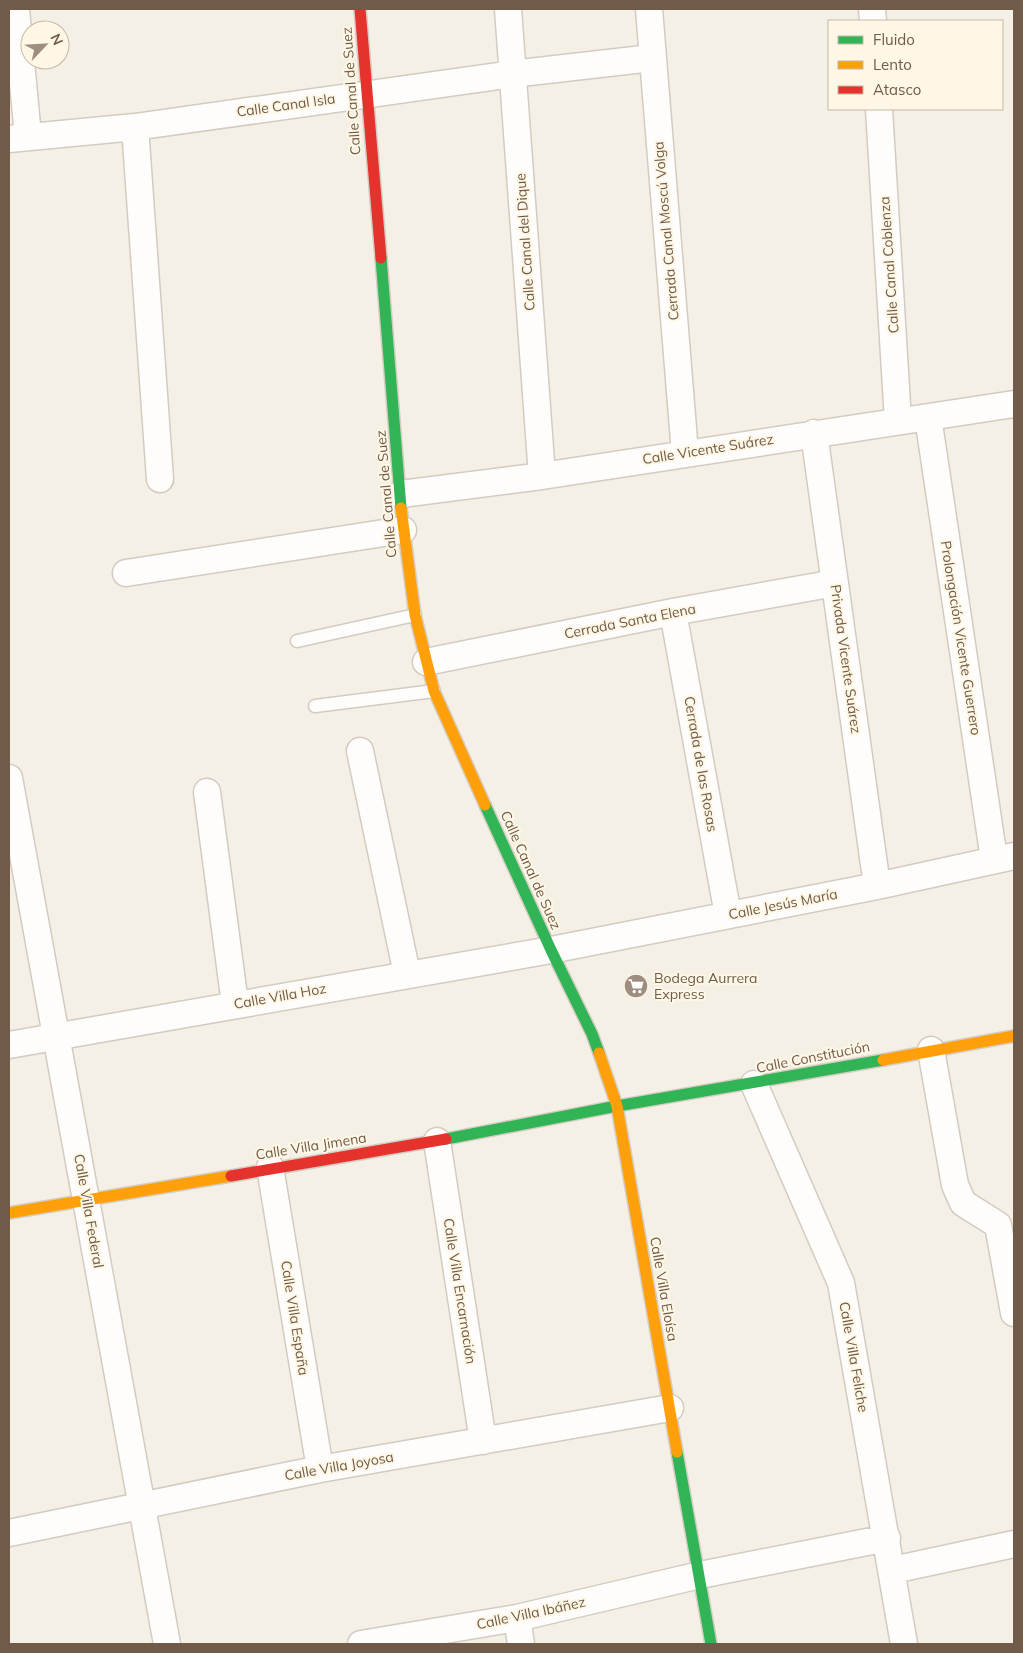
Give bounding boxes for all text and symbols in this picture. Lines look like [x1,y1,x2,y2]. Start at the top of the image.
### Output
north arrow [20,20,70,70]
legend [828,20,1003,110]
street label: Calle Canal de Suez [338,26,364,156]
text: Fluido [873,30,915,49]
text: N [46,31,67,48]
text: Lento [873,55,912,74]
text: Atasco [873,80,921,99]
street label: Calle Canal Isla [236,89,336,121]
street label: Cerrada Canal Moscú Volga [649,141,683,321]
street label: Calle Canal del Dique [511,173,539,311]
street label: Calle Canal Coblenza [875,196,903,334]
street label: Calle Canal de Suez [371,429,401,559]
street label: Calle Vicente Suárez [641,430,775,468]
street label: Prolongación Vicente Guerrero [937,539,985,737]
street label: Privada Vicente Suárez [827,583,865,735]
street label: Cerrada Santa Elena [563,599,697,643]
street label: Cerrada de las Rosas [680,695,722,833]
street label: Calle Canal de Suez [497,808,565,932]
street label: Calle Jesús María [727,885,839,923]
place label: Bodega Aurrera Express [654,969,758,1003]
supermarket icon: Bodega Aurrera Express [623,973,649,999]
street label: Calle Villa Hoz [232,979,328,1013]
street label: Calle Constitución [755,1037,871,1077]
street label: Calle Villa Jimena [254,1128,368,1164]
street label: Calle Villa Federal [70,1153,108,1269]
street label: Calle Villa Encarnación [440,1217,480,1365]
street label: Calle Villa Eloísa [646,1235,682,1343]
street label: Calle Villa España [277,1259,313,1377]
street label: Calle Villa Feliche [835,1300,873,1414]
street label: Calle Villa Joyosa [283,1448,395,1484]
street label: Calle Villa Ibáñez [475,1593,587,1633]

